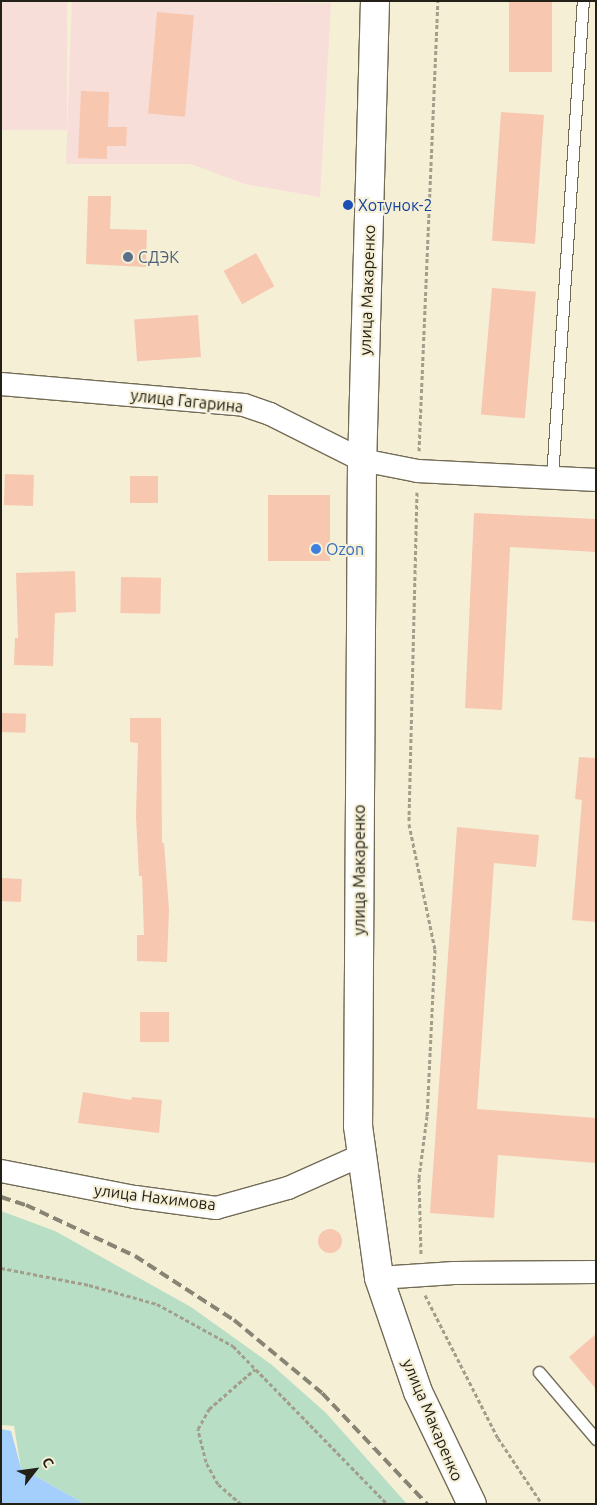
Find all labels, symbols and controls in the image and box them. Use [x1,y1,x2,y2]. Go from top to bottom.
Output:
place label: Хотунок-2 [358,195,433,215]
marker: Хотунок-2 [342,199,354,211]
street label: улица Макаренко [355,224,379,356]
place label: СДЭК [138,247,179,267]
marker: СДЭК [122,251,134,263]
street label: улица Гагарина [130,386,244,416]
place label: Ozon [326,539,364,559]
marker: Ozon [310,543,322,555]
street label: улица Макаренко [349,805,369,935]
street label: улица Нахимова [93,1180,217,1214]
street label: улица Макаренко [399,1356,467,1484]
north arrow [10,1445,60,1495]
text: С [39,1455,57,1470]

